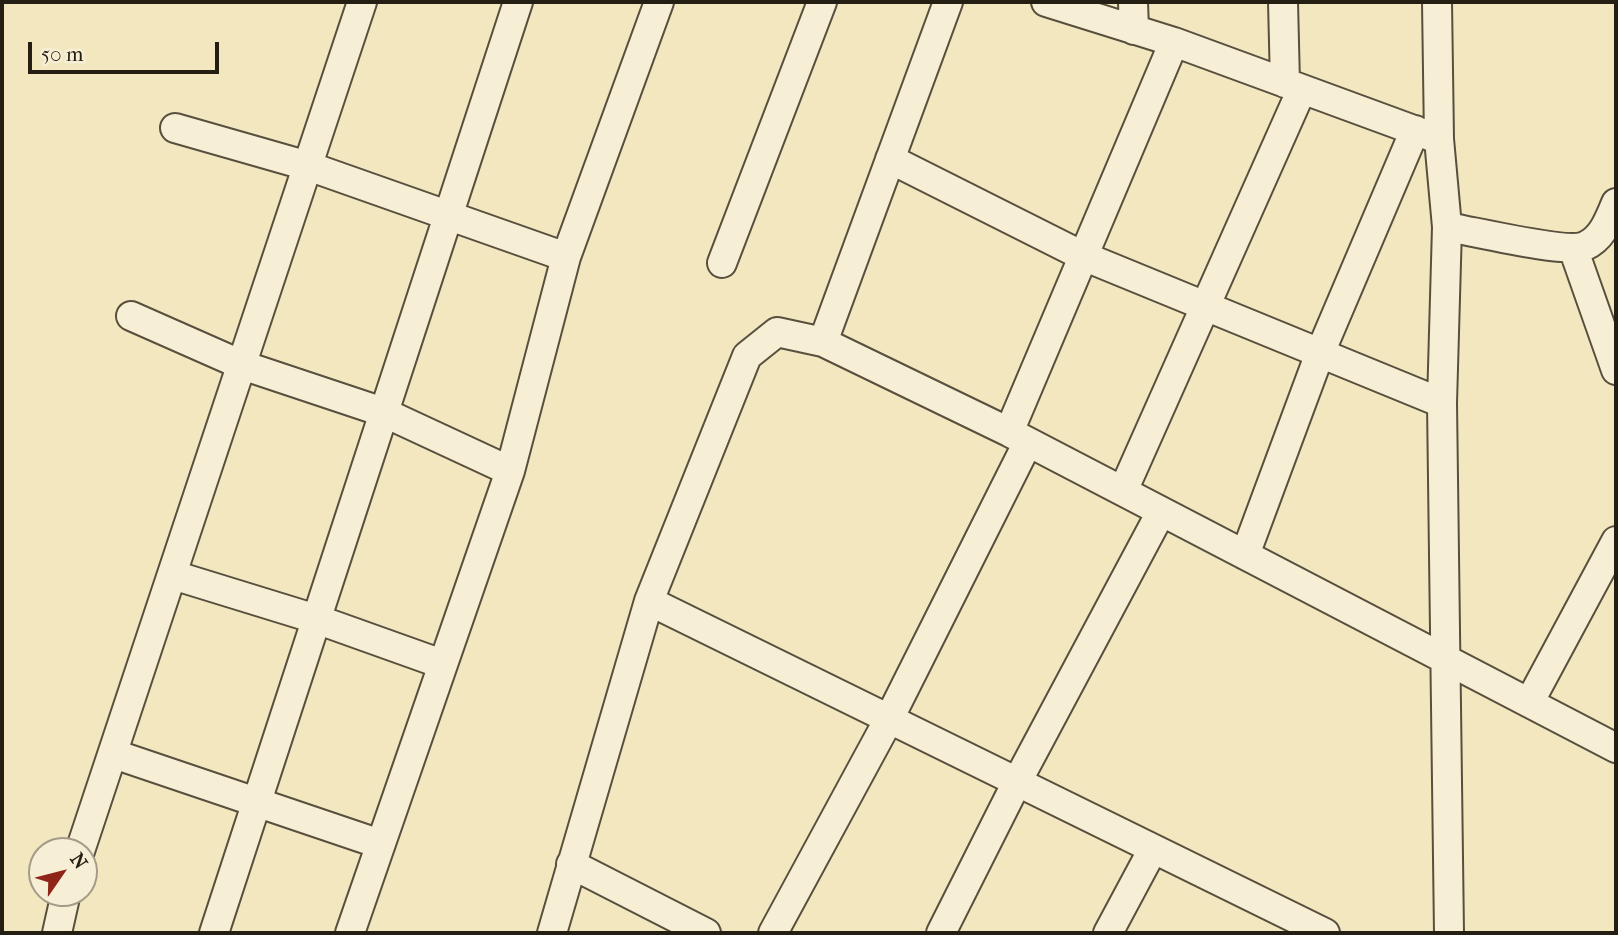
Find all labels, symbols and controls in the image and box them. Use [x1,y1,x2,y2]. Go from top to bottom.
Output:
scale bar [32,28,222,72]
text: 50 m [41,42,84,66]
north arrow [28,837,98,907]
text: N [65,849,92,873]

